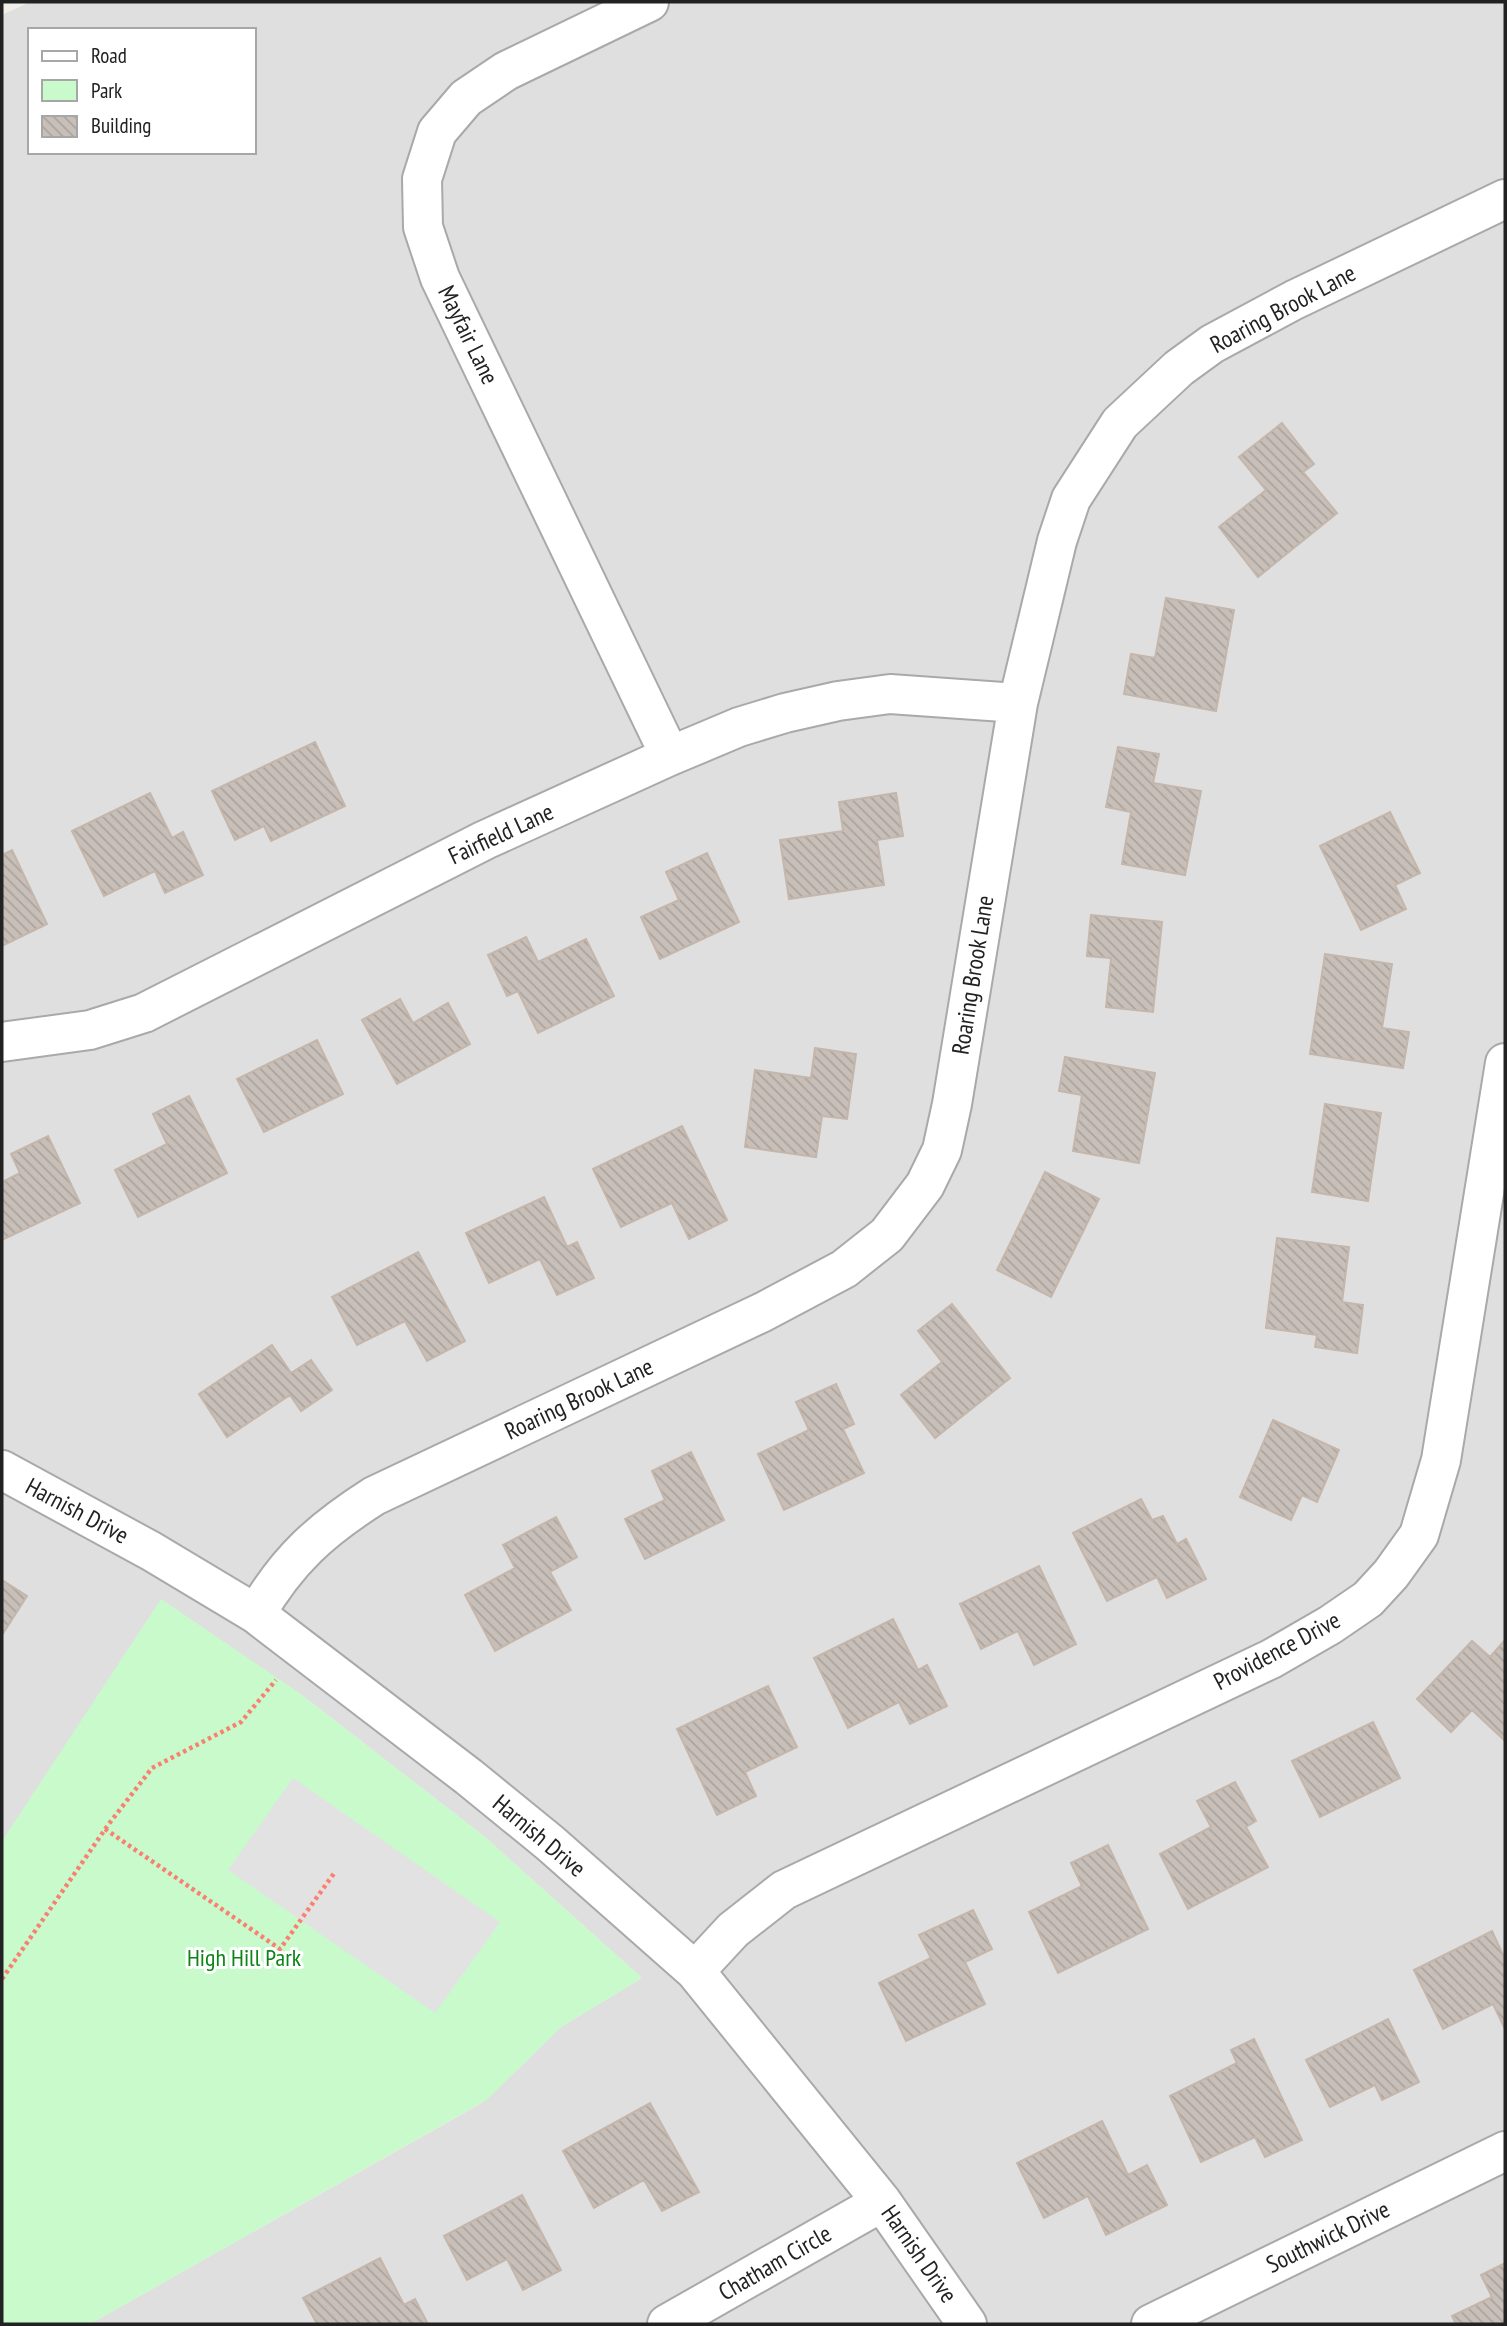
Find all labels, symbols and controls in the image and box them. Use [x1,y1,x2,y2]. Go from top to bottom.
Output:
legend [28,28,256,154]
text: Road [91,42,127,69]
text: Park [91,77,122,104]
text: Building [91,112,151,139]
street label: Roaring Brook Lane [1205,257,1361,360]
street label: Mayfair Lane [431,280,506,389]
street label: Fairfield Lane [443,796,558,871]
street label: Roaring Brook Lane [945,893,1000,1057]
street label: Roaring Brook Lane [500,1351,658,1446]
street label: Harnish Drive [20,1471,134,1551]
street label: Providence Drive [1208,1604,1345,1697]
street label: Harnish Drive [486,1788,592,1884]
park label: High Hill Park [187,1942,302,1973]
street label: Southwick Drive [1261,2193,1395,2280]
street label: Harnish Drive [875,2199,964,2309]
street label: Chatham Circle [713,2218,837,2307]

